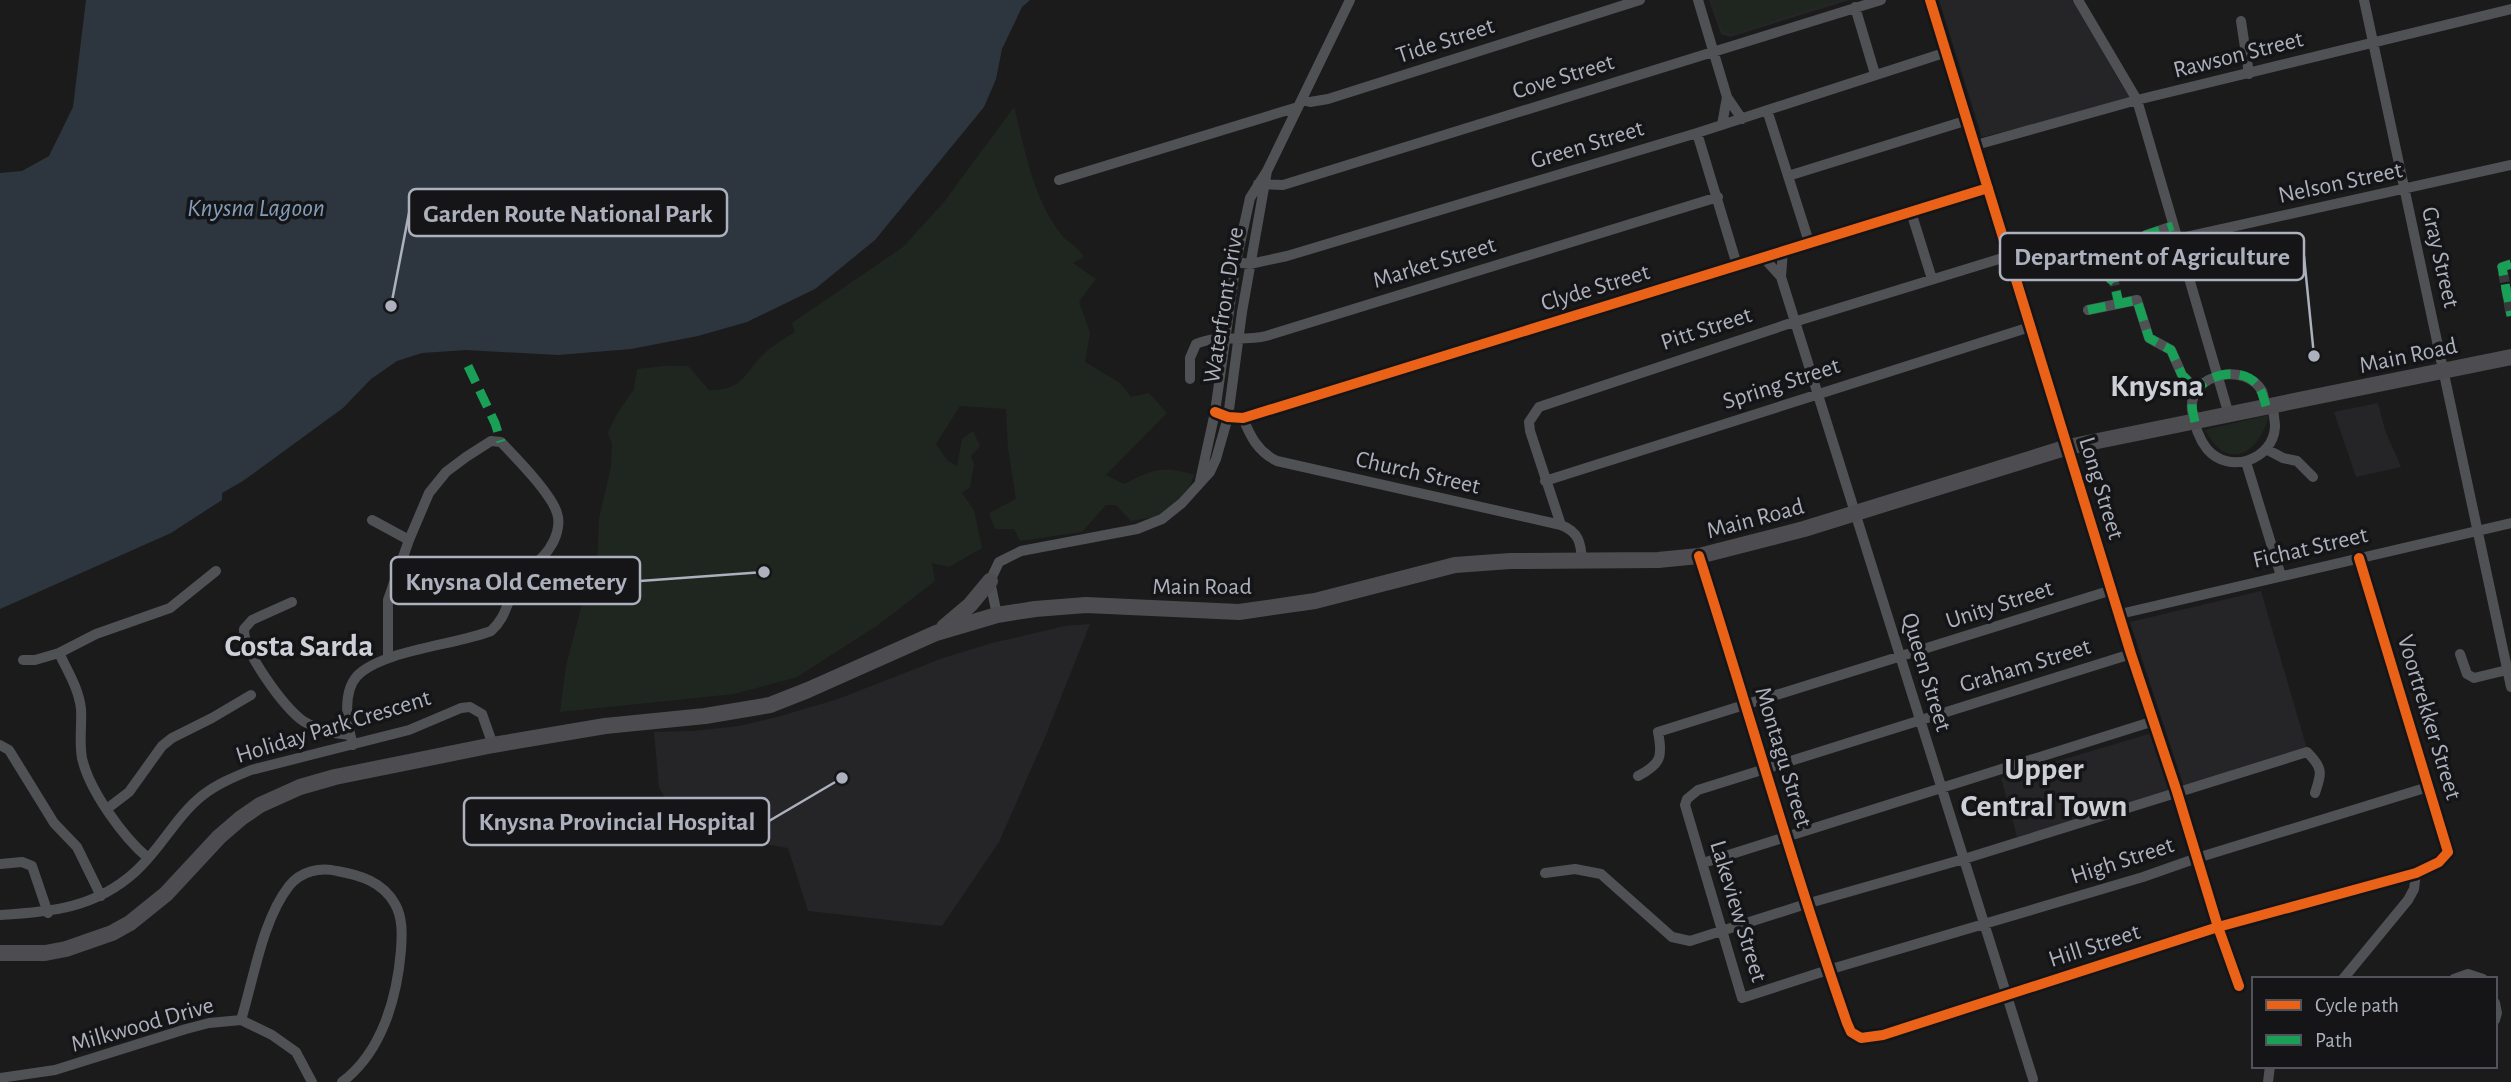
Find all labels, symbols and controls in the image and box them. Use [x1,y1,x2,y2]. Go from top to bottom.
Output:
street label: Tide Street [1393,14,1498,68]
street label: Rawson Street [2171,27,2306,83]
street label: Cove Street [1510,50,1617,104]
street label: Green Street [1528,116,1647,173]
street label: Nelson Street [2276,158,2405,208]
callout: Garden Route National Park [409,189,727,236]
water label: Knysna Lagoon [187,195,325,221]
text: Garden Route National Park [423,201,713,227]
street label: Gray Street [2417,204,2463,310]
street label: Waterfront Drive [1200,225,1248,385]
street label: Market Street [1370,233,1499,293]
callout: Department of Agriculture [2000,233,2304,280]
text: Department of Agriculture [2014,244,2290,270]
street label: Clyde Street [1538,260,1653,316]
street label: Pitt Street [1658,303,1755,355]
street label: Main Road [2357,334,2459,378]
street label: Spring Street [1720,354,1843,414]
district label: Knysna [2110,370,2204,402]
street label: Long Street [2074,434,2128,543]
street label: Church Street [1353,447,1483,499]
street label: Main Road [1704,494,1807,543]
street label: Fichat Street [2250,523,2370,573]
callout: Knysna Old Cemetery [391,557,640,604]
text: Knysna Old Cemetery [405,569,627,595]
street label: Main Road [1152,575,1252,599]
street label: Unity Street [1943,576,2056,634]
street label: Queen Street [1897,610,1956,735]
district label: Costa Sarda [224,630,374,662]
street label: Voortrekker Street [2393,632,2466,803]
street label: Graham Street [1957,635,2094,697]
street label: Montagu Street [1750,684,1816,831]
street label: Holiday Park Crescent [233,686,434,768]
district label: Upper Central Town [1960,753,2128,822]
callout: Knysna Provincial Hospital [464,798,769,845]
text: Knysna Provincial Hospital [479,809,755,835]
street label: High Street [2068,833,2177,889]
street label: Lakeview Street [1705,838,1771,985]
street label: Hill Street [2046,920,2143,972]
legend [2252,977,2497,1068]
street label: Milkwood Drive [68,993,216,1057]
text: Cycle path [2315,995,2399,1016]
text: Path [2315,1030,2353,1051]

